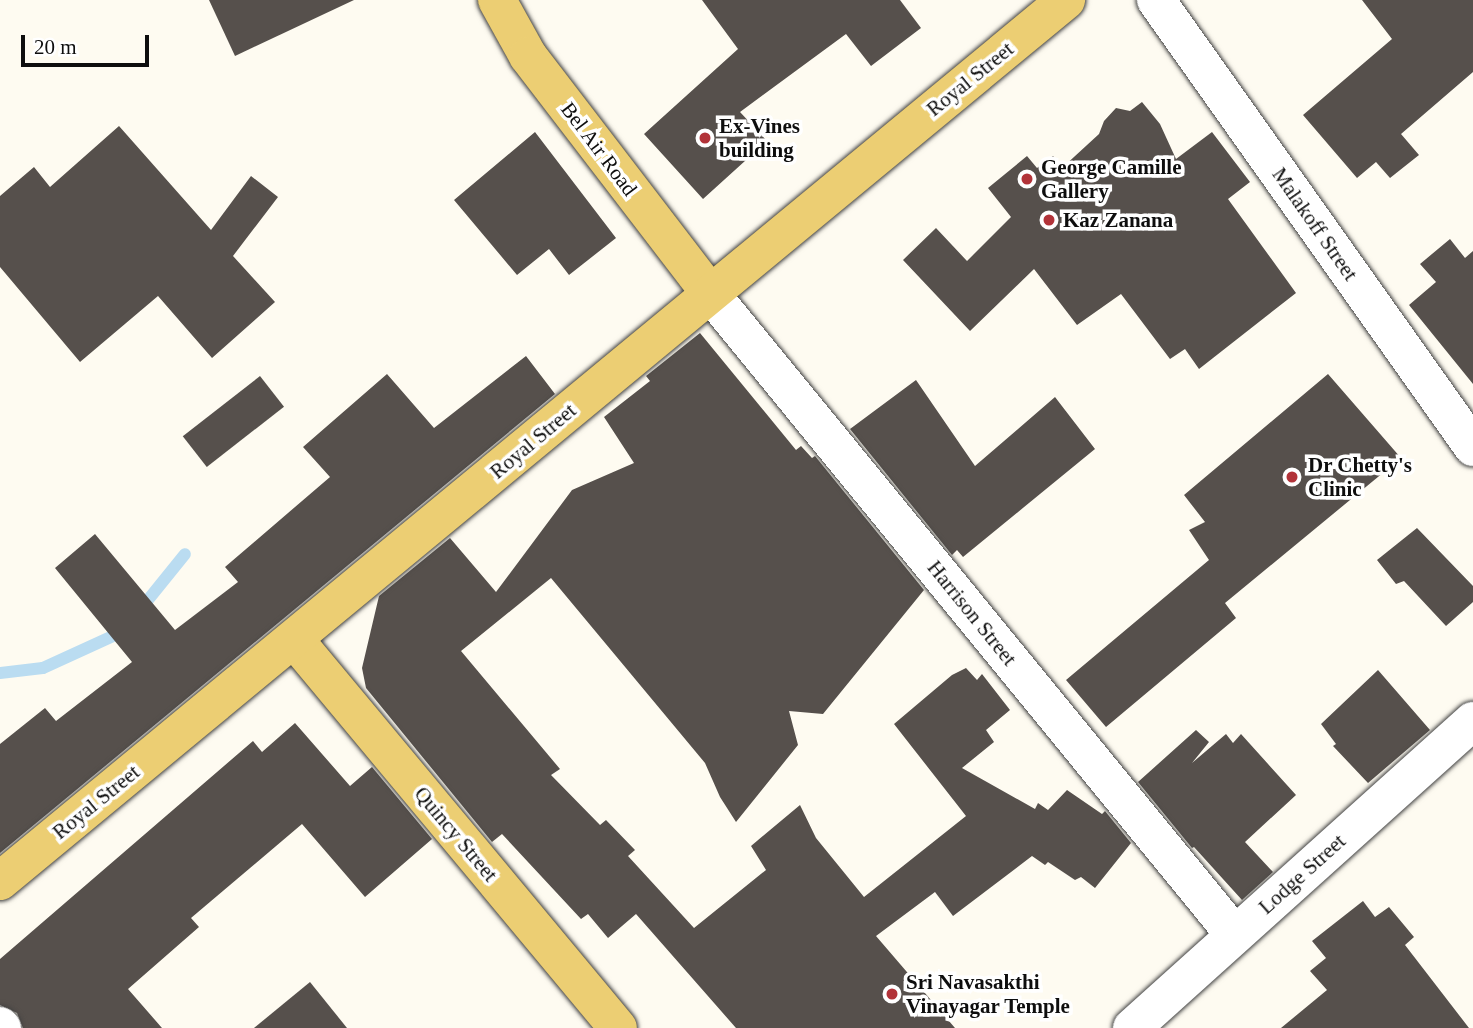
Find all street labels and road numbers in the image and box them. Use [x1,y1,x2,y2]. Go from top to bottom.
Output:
street label: Royal Street [922,36,1018,122]
street label: Bel Air Road [555,97,643,201]
street label: Malakoff Street [1267,163,1363,285]
street label: Royal Street [485,398,581,484]
street label: Harrison Street [922,555,1022,671]
street label: Royal Street [48,759,144,845]
street label: Quincy Street [409,781,503,887]
street label: Lodge Street [1253,829,1351,919]

